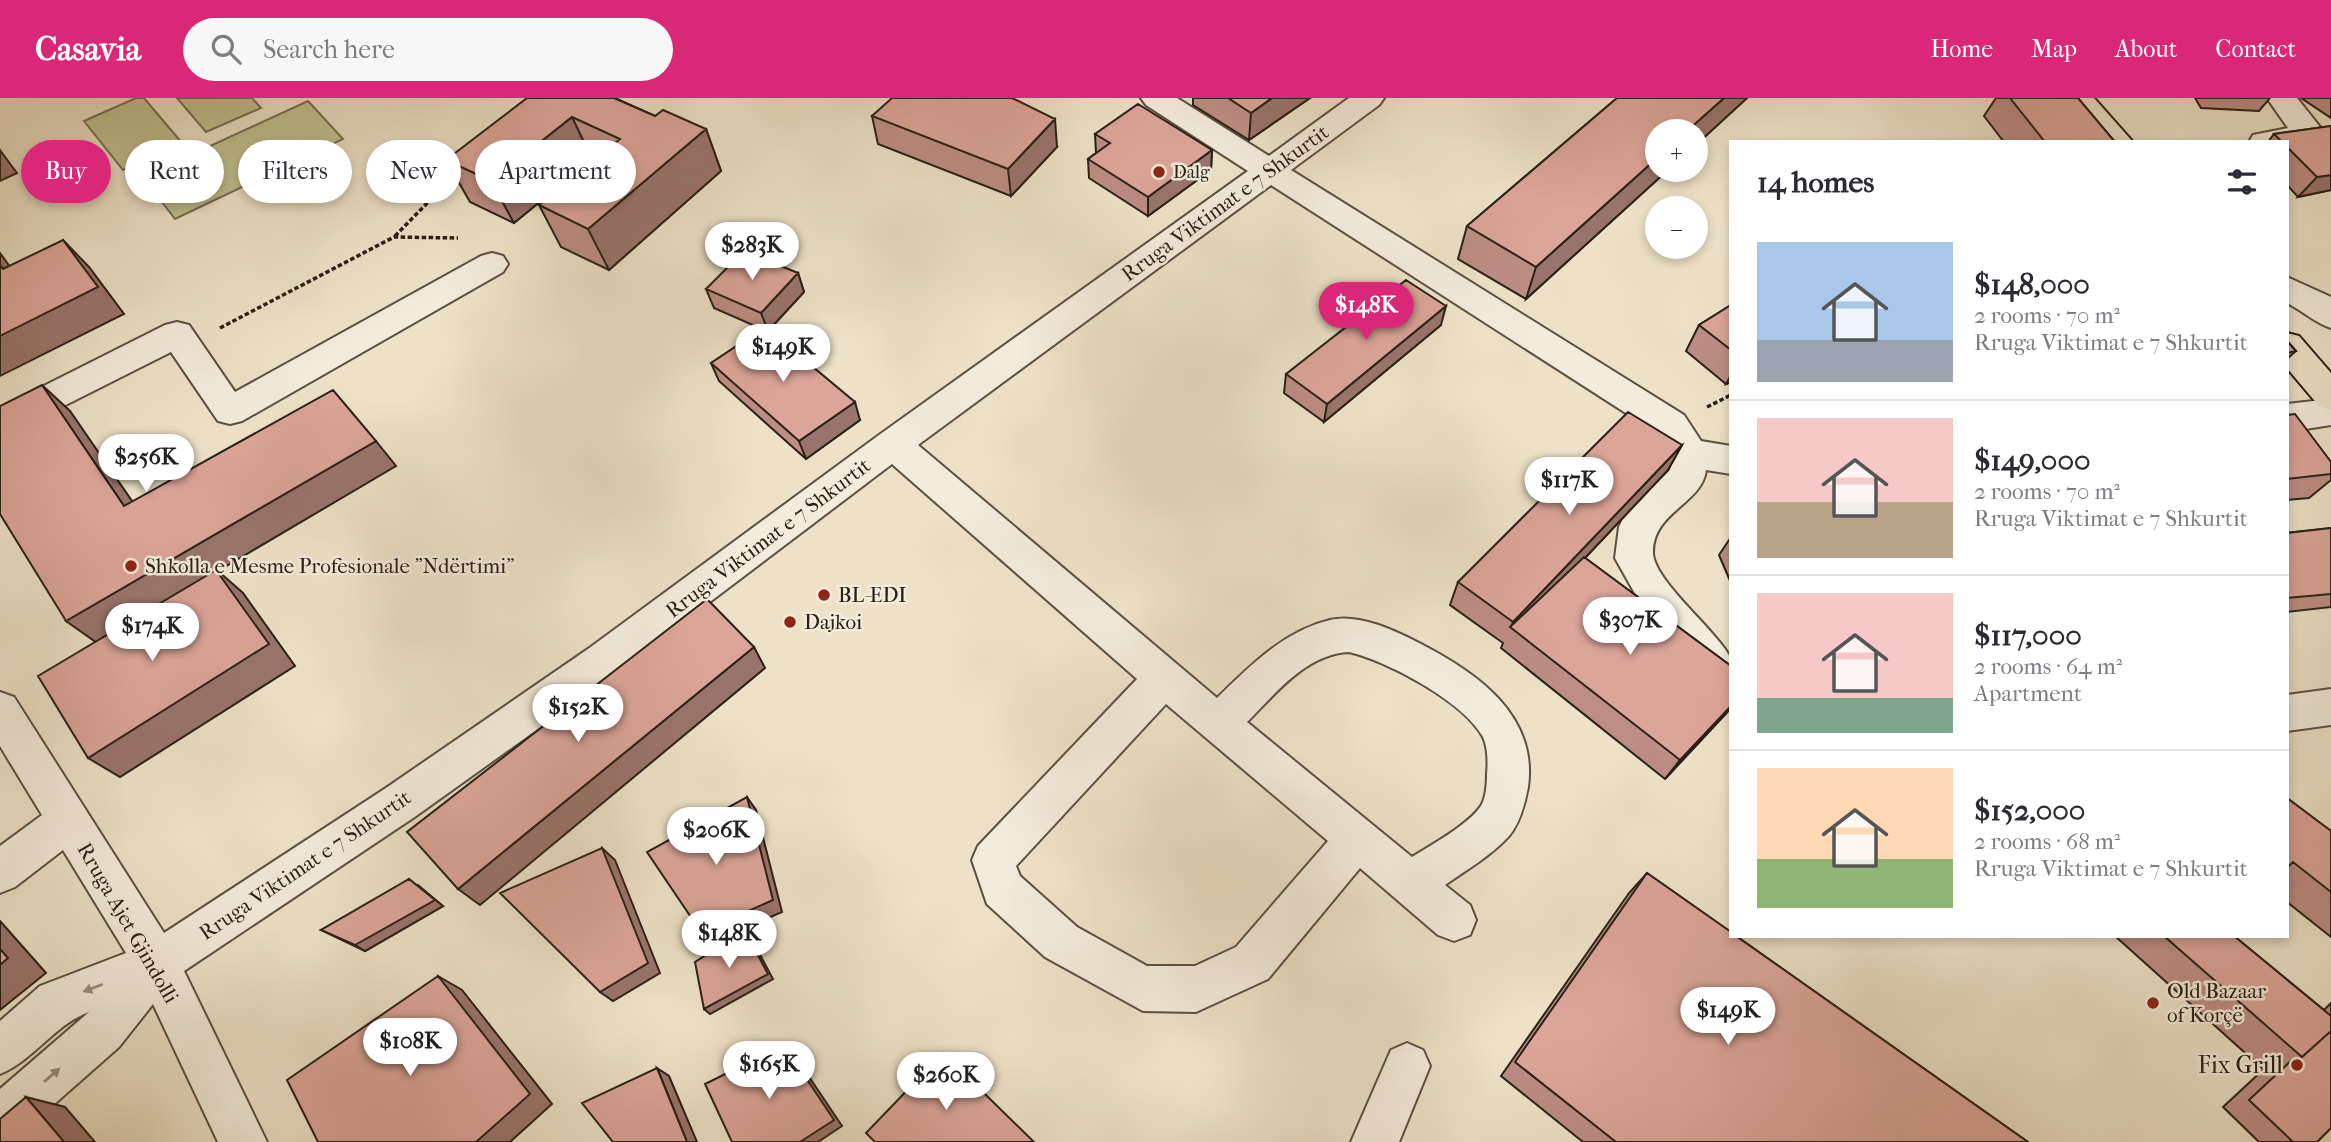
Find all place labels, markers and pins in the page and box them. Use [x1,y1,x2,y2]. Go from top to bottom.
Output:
place label: Dalg [1173,162,1210,183]
marker: Dalg [1151,164,1167,180]
pin: $283K [703,222,801,282]
pin: $148K [1317,282,1415,342]
pin: $149K [734,324,832,384]
pin: $256K [97,434,195,494]
pin: $117K [1520,458,1618,517]
place label: Shkolla e Mesme Profesionale "Ndërtimi" [145,554,515,578]
marker: Shkolla e Mesme Profesionale "Ndërtimi" [123,558,139,574]
place label: BL-EDI [838,583,906,607]
marker: BL-EDI [816,587,832,603]
pin: $307K [1581,598,1679,657]
pin: $174K [103,603,201,663]
place label: Dajkoi [804,610,862,634]
marker: Dajkoi [782,614,798,630]
pin: $152K [529,684,627,744]
pin: $206K [667,808,765,867]
pin: $148K [680,910,778,970]
place label: Old Bazaar of Korçë [2167,979,2266,1027]
pin: $149K [1679,988,1777,1047]
marker: Old Bazaar of Korçë [2145,995,2161,1011]
pin: $108K [361,1018,459,1078]
pin: $165K [720,1042,818,1101]
place label: Fix Grill [2198,1051,2283,1079]
pin: $260K [897,1052,995,1112]
marker: Fix Grill [2289,1057,2305,1073]

